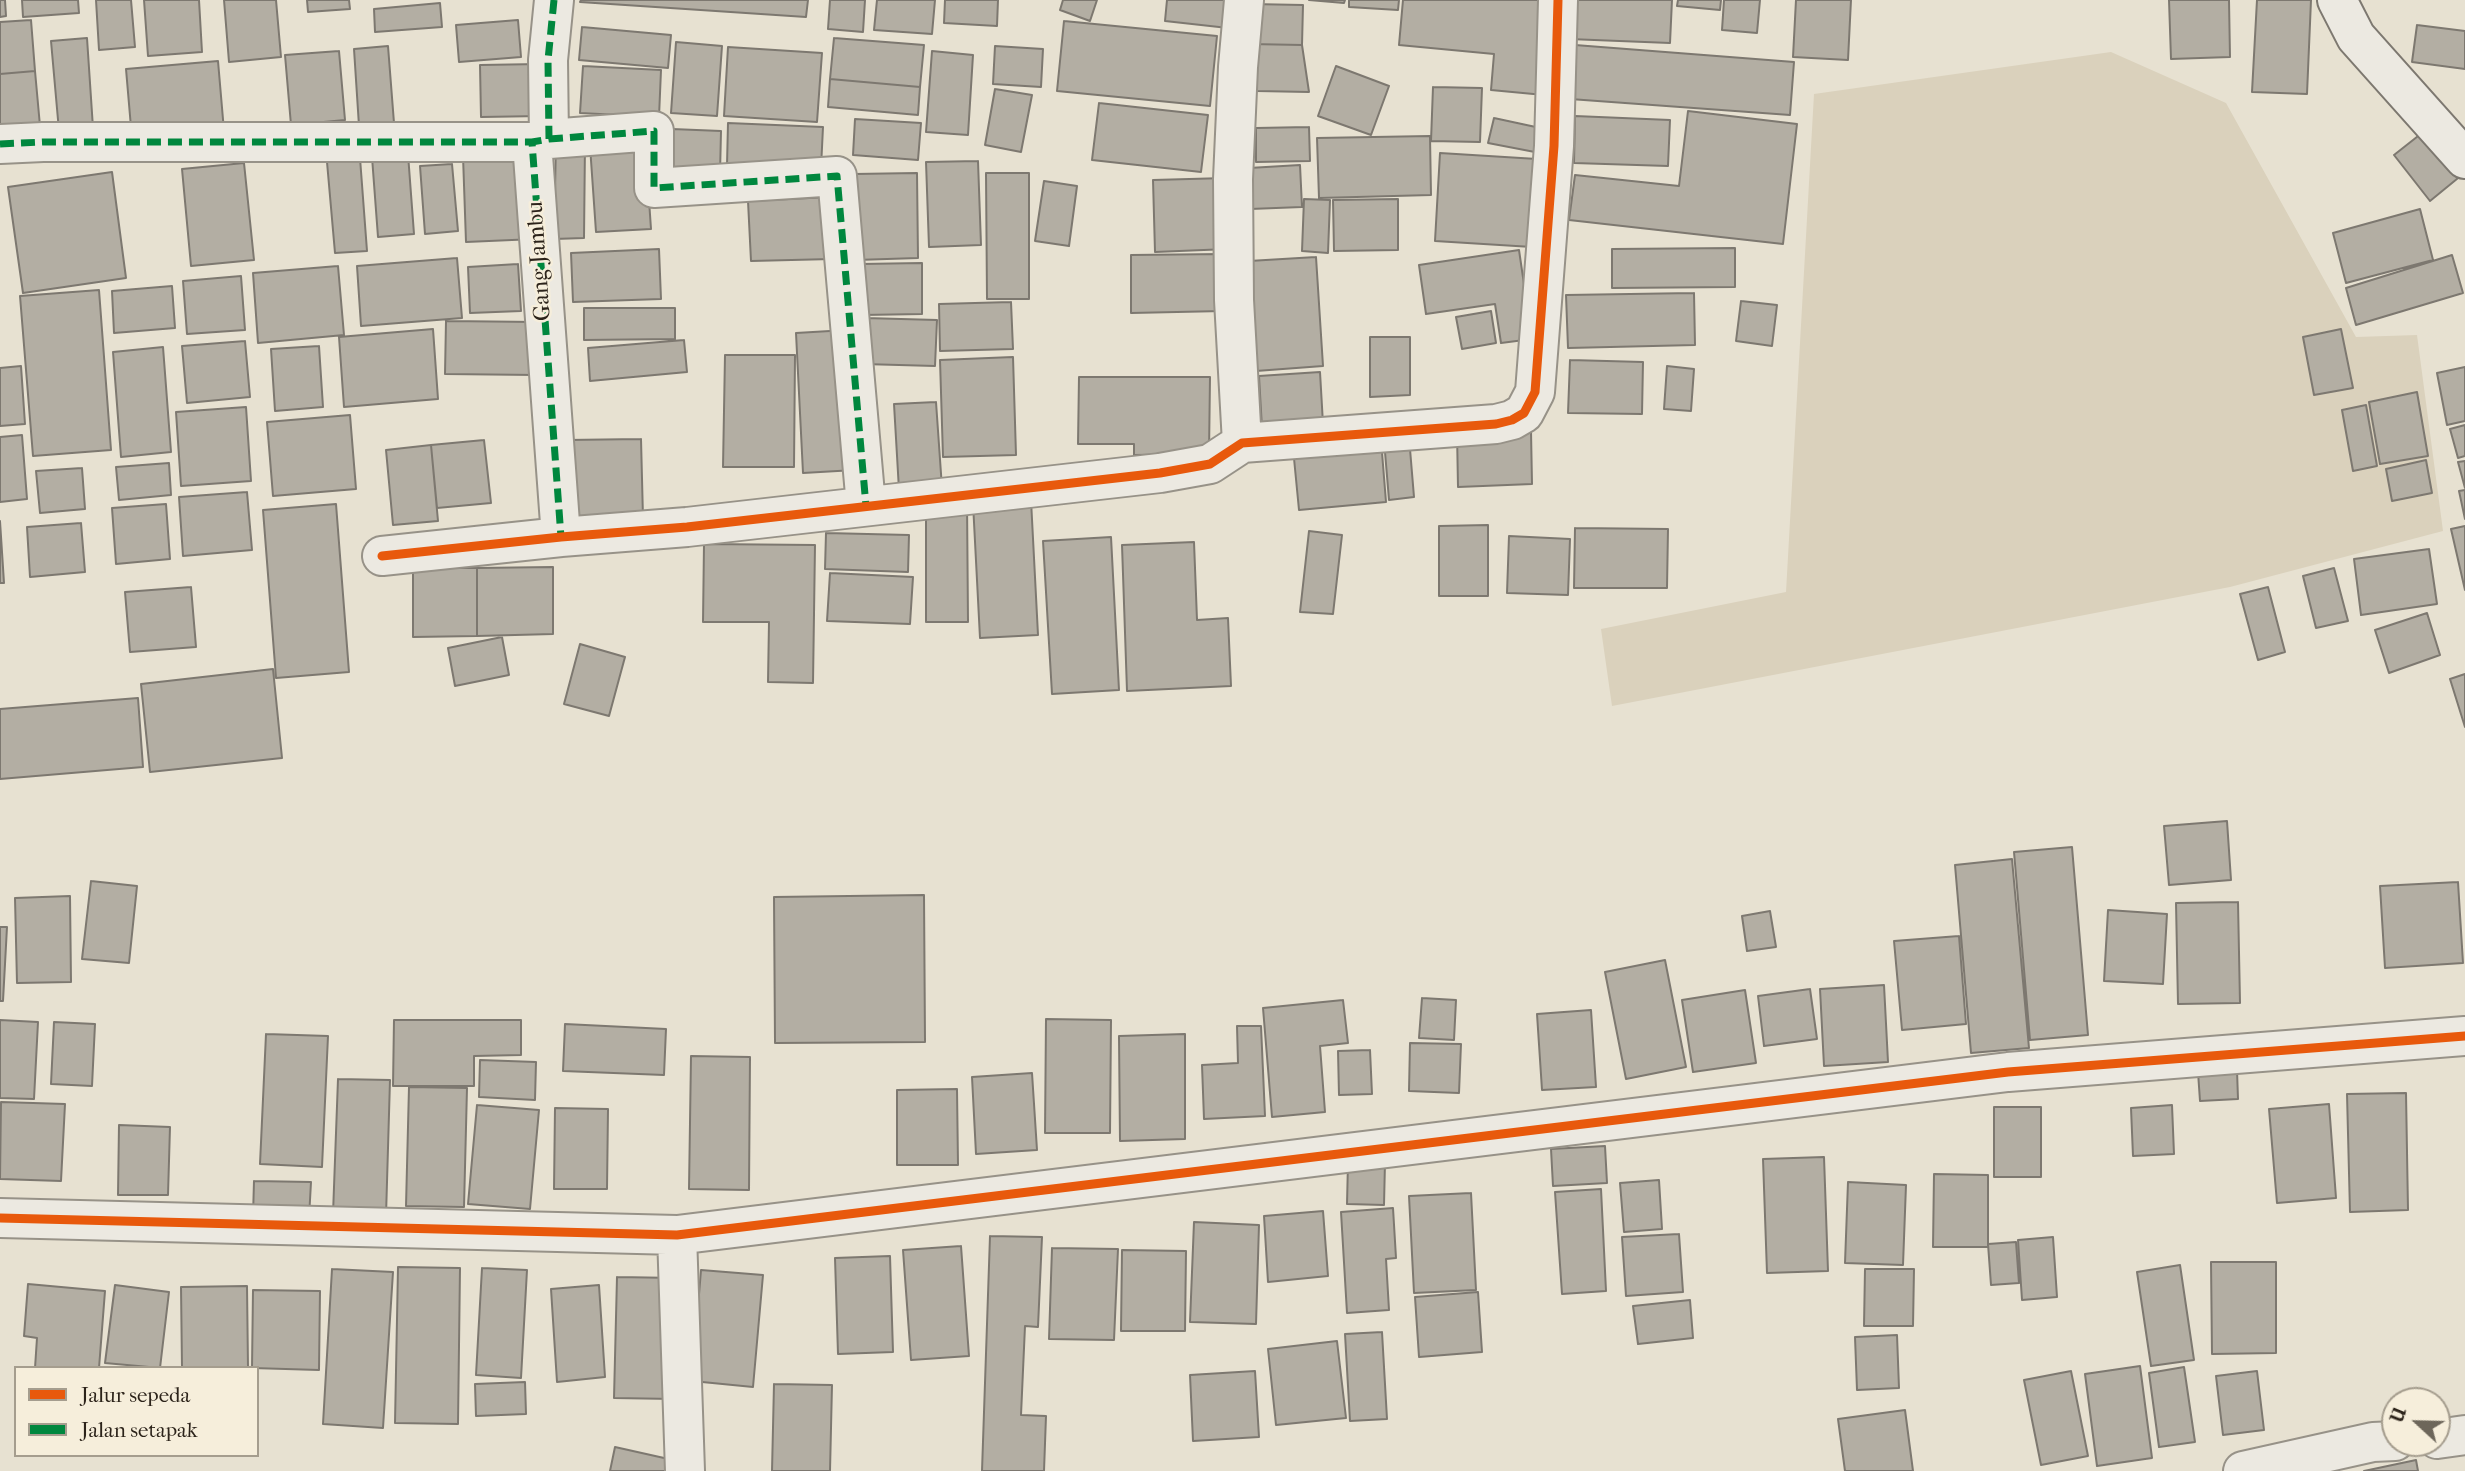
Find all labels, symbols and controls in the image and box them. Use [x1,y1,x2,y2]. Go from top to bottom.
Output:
street label: Gang Jambu [522,200,558,322]
legend [14,1366,259,1457]
text: Jalur sepeda [81,1383,190,1407]
north arrow [2381,1387,2451,1457]
text: U [2385,1404,2411,1426]
text: Jalan setapak [81,1418,198,1442]

